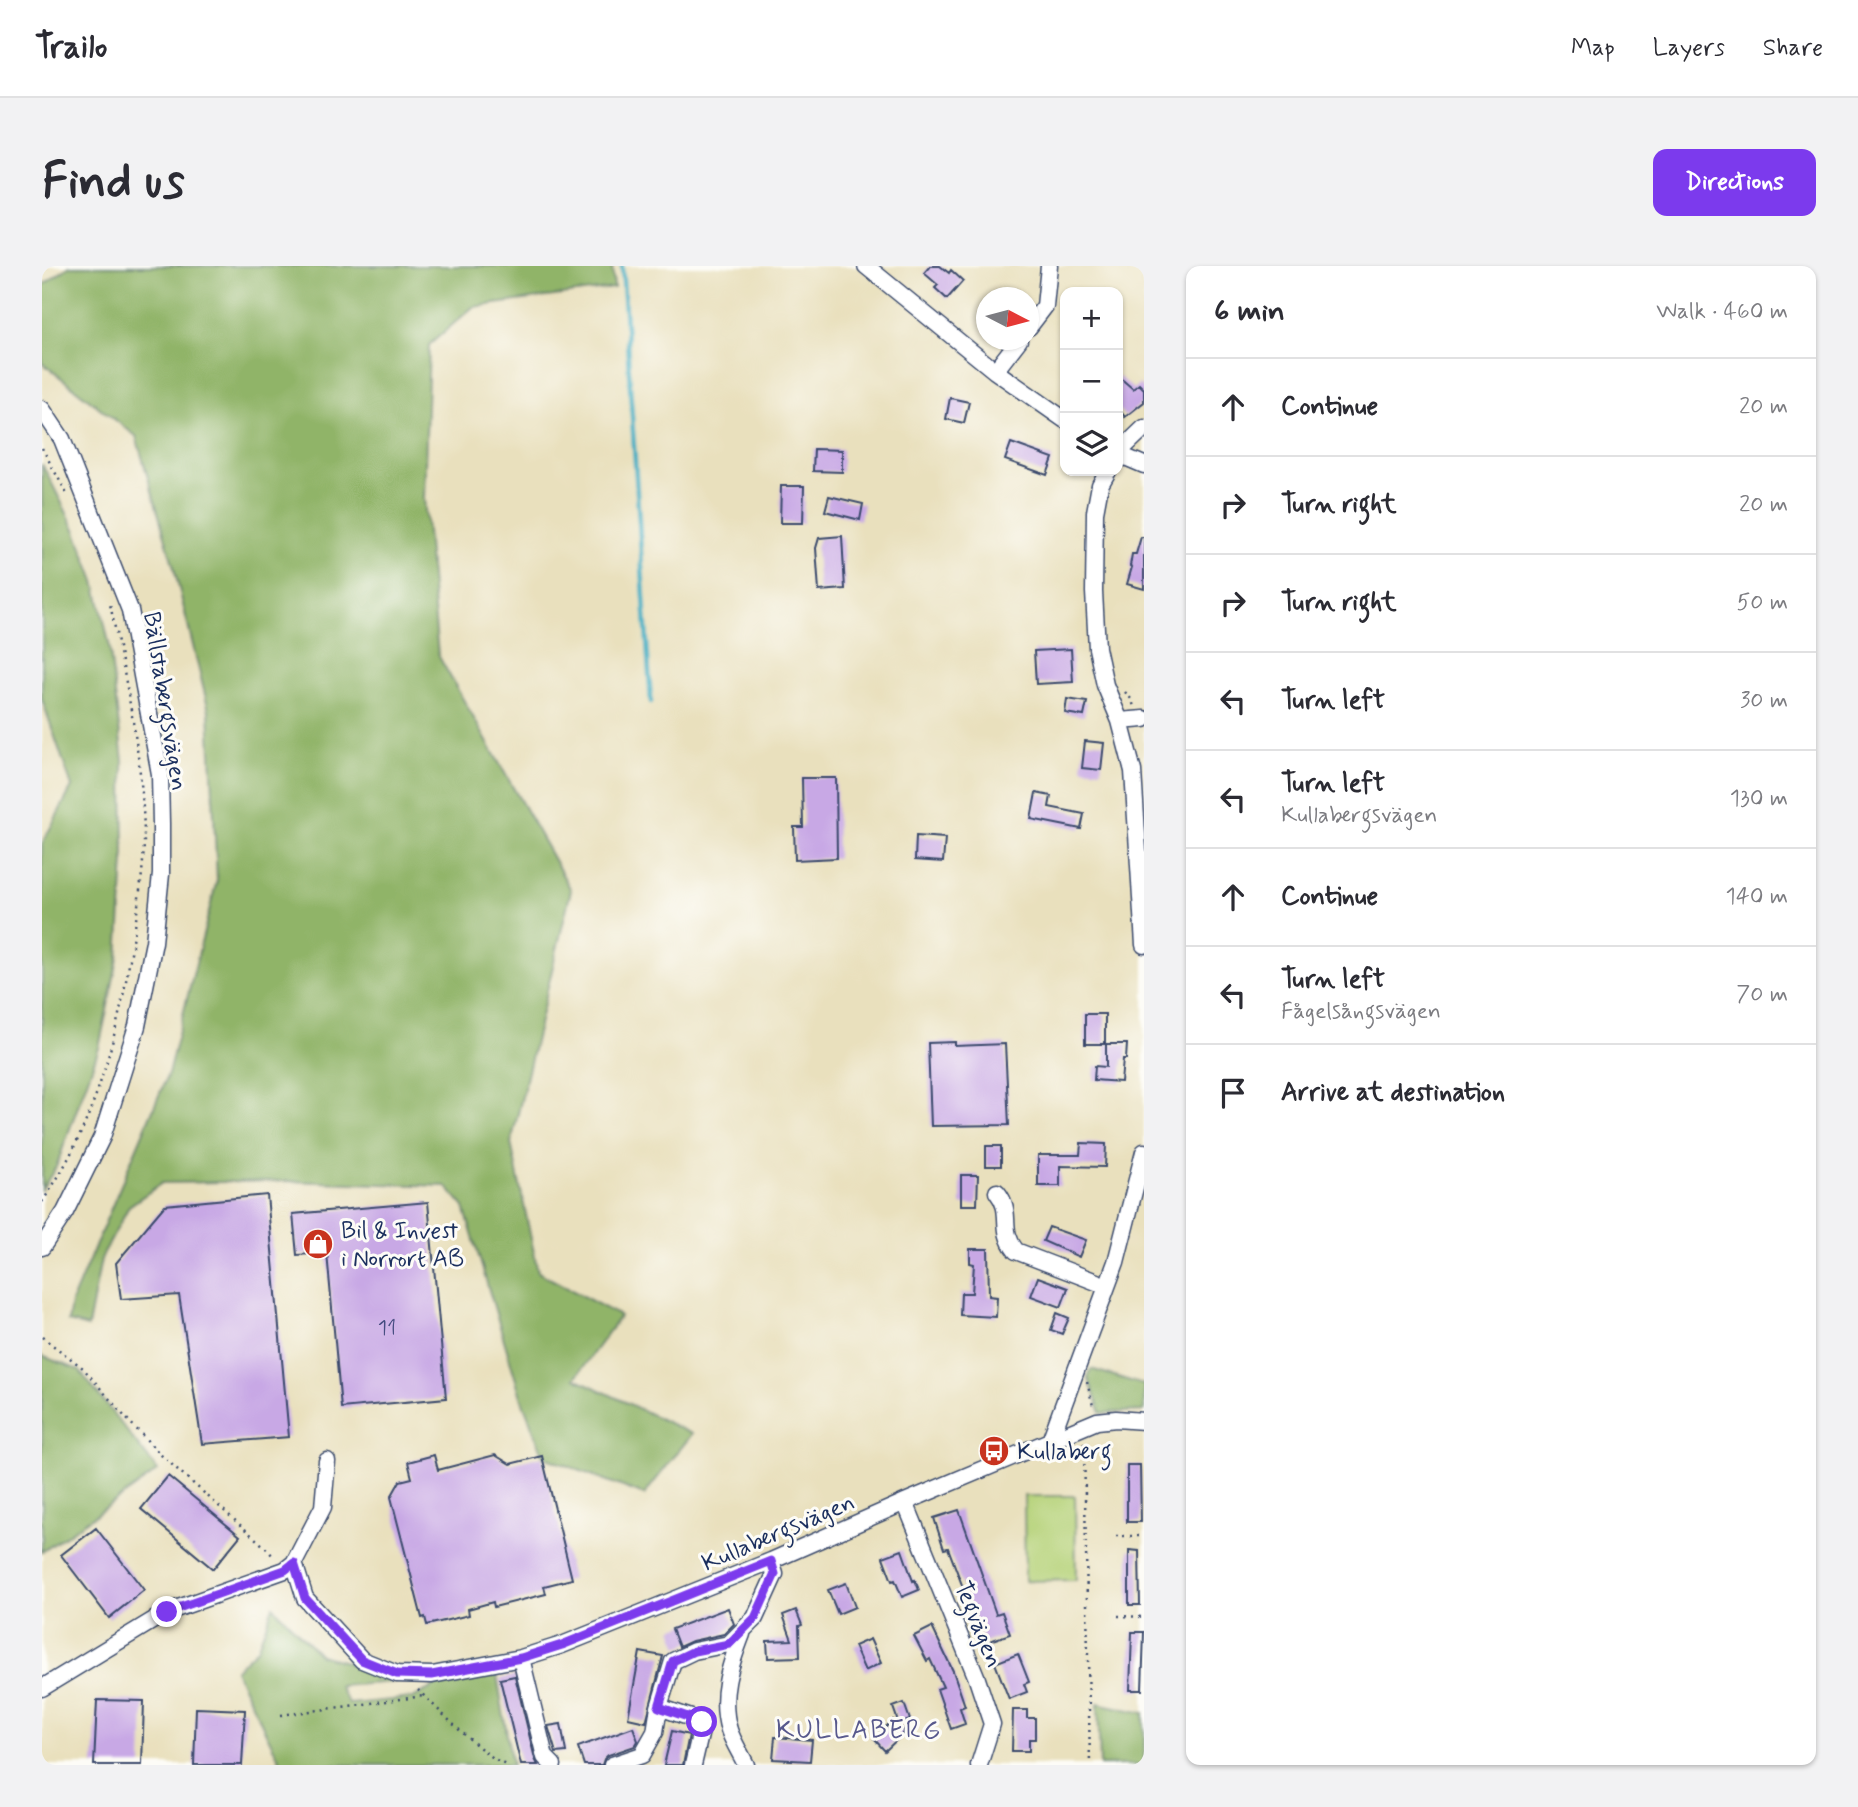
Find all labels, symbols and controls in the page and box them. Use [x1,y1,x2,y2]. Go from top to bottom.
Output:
text: Trailo [35,26,107,70]
text: Map [1571,33,1615,64]
text: Layers [1653,33,1725,64]
text: Share [1763,33,1823,64]
button: Directions [1653,149,1816,216]
text: Find us [42,150,185,215]
north arrow [976,287,1039,350]
map controls [1060,287,1123,476]
button: + [1060,287,1123,350]
text: 6 min [1214,292,1285,331]
text: Walk · 460 m [1656,297,1788,327]
button: − [1060,350,1123,413]
icon: ahead [1214,388,1252,426]
text: Continue [1281,390,1378,424]
text: 20 m [1739,392,1788,422]
button: layers [1060,413,1123,476]
icon: right [1214,486,1252,524]
text: Turn right [1281,488,1397,522]
text: 20 m [1739,490,1788,520]
icon: right [1214,584,1252,622]
text: Turn right [1281,586,1397,620]
text: 50 m [1737,588,1788,618]
street label: Bällstabergsvägen [132,609,194,793]
icon: left [1214,682,1252,720]
text: Turn left [1281,684,1385,718]
text: 30 m [1740,686,1788,716]
text: Turn left [1281,767,1385,801]
icon: left [1214,780,1252,818]
text: 130 m [1730,784,1788,814]
text: Kullabergsvägen [1281,801,1438,831]
icon: ahead [1214,878,1252,916]
text: Continue [1281,880,1378,914]
text: 140 m [1725,882,1788,912]
text: Turn left [1281,963,1385,997]
icon: left [1214,976,1252,1014]
text: 70 m [1736,980,1788,1010]
text: Fågelsångsvägen [1281,997,1441,1027]
icon: arrive [1214,1074,1252,1112]
text: Arrive at destination [1281,1076,1505,1110]
place label: Bil & Invest i Norrort AB [341,1216,464,1275]
shop icon: Bil & Invest i Norrort AB [301,1227,335,1261]
house number: 11 [378,1314,396,1342]
bus stop icon: Kullaberg [977,1434,1011,1468]
place label: Kullaberg [1017,1437,1112,1471]
street label: Kullabergsvägen [697,1487,861,1582]
street label: Tegvägen [943,1577,1009,1674]
route end [151,1596,182,1627]
route start [686,1706,717,1737]
district label: KULLABERG [776,1714,942,1748]

